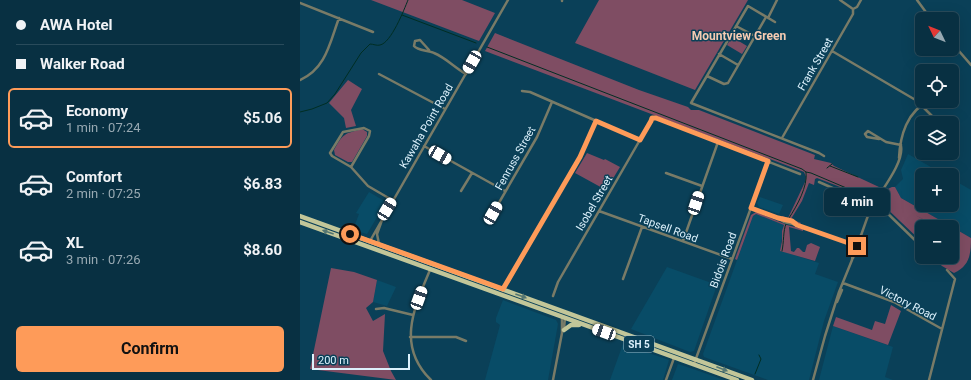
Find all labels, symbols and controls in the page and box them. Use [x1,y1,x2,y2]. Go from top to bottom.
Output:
north arrow [915,12,959,56]
map controls [915,12,959,264]
text: AWA Hotel [40,16,113,34]
district label: Mountview Green [692,29,787,43]
street label: Frank Street [795,35,836,93]
car [461,49,483,75]
text: Walker Road [40,55,125,73]
button: locate [915,64,959,108]
street label: Kawaha Point Road [397,82,456,171]
icon: car [18,100,54,136]
text: Economy [66,102,128,120]
text: $5.06 [243,109,282,127]
button: layers [915,116,959,160]
text: 1 min · 07:24 [66,120,141,135]
street label: Fenruss Street [493,124,538,192]
car [427,144,453,166]
icon: car [18,166,54,202]
text: Comfort [66,168,122,186]
button: + [915,168,959,212]
street label: Isobel Street [573,173,616,233]
text: $6.83 [243,175,282,193]
text: 2 min · 07:25 [66,186,141,201]
callout: 4 min [824,188,890,216]
car [687,190,705,216]
text: 4 min [841,194,873,209]
car [376,196,398,222]
car [482,200,504,226]
street label: Tapsell Road [636,212,700,245]
button: − [915,220,959,264]
route start [341,225,359,243]
one-way arrow [321,229,333,235]
street label: Bidois Road [707,231,740,290]
icon: car [18,232,54,268]
text: XL [66,234,84,252]
route end [848,237,866,255]
text: $8.60 [243,241,282,259]
text: 3 min · 07:26 [66,252,141,267]
street label: Victory Road [877,284,938,323]
car [409,285,429,311]
one-way arrow [516,293,528,299]
car [591,322,617,342]
button: Confirm [16,326,284,372]
road number: SH 5 [624,336,654,352]
scale bar [312,352,410,371]
text: 200 m [318,354,349,367]
one-way arrow [717,366,729,372]

